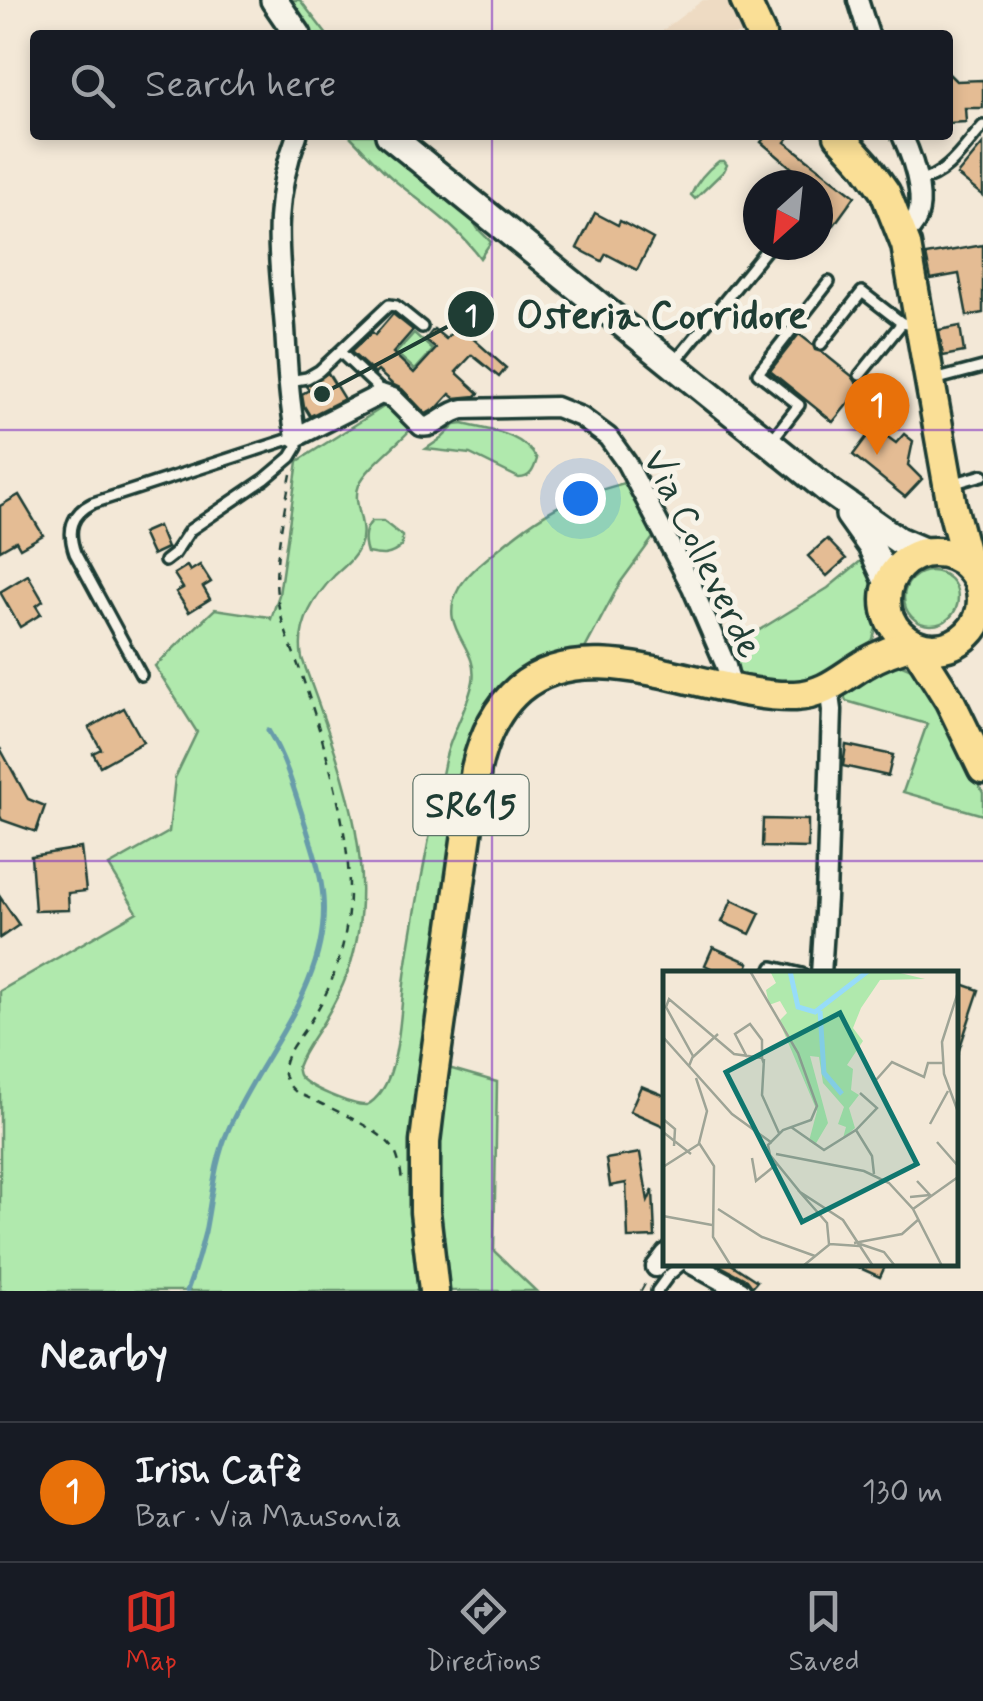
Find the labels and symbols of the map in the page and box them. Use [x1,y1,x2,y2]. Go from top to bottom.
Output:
north arrow [743,170,833,260]
callout: Osteria Corridore [446,279,827,349]
text: Osteria Corridore [516,291,808,343]
text: 1 [464,297,478,336]
pin: 1 [844,372,910,455]
street label: Via Colleverde [630,441,773,667]
your location [555,473,606,524]
road number: SR615 [414,775,528,835]
inset map [663,971,958,1266]

